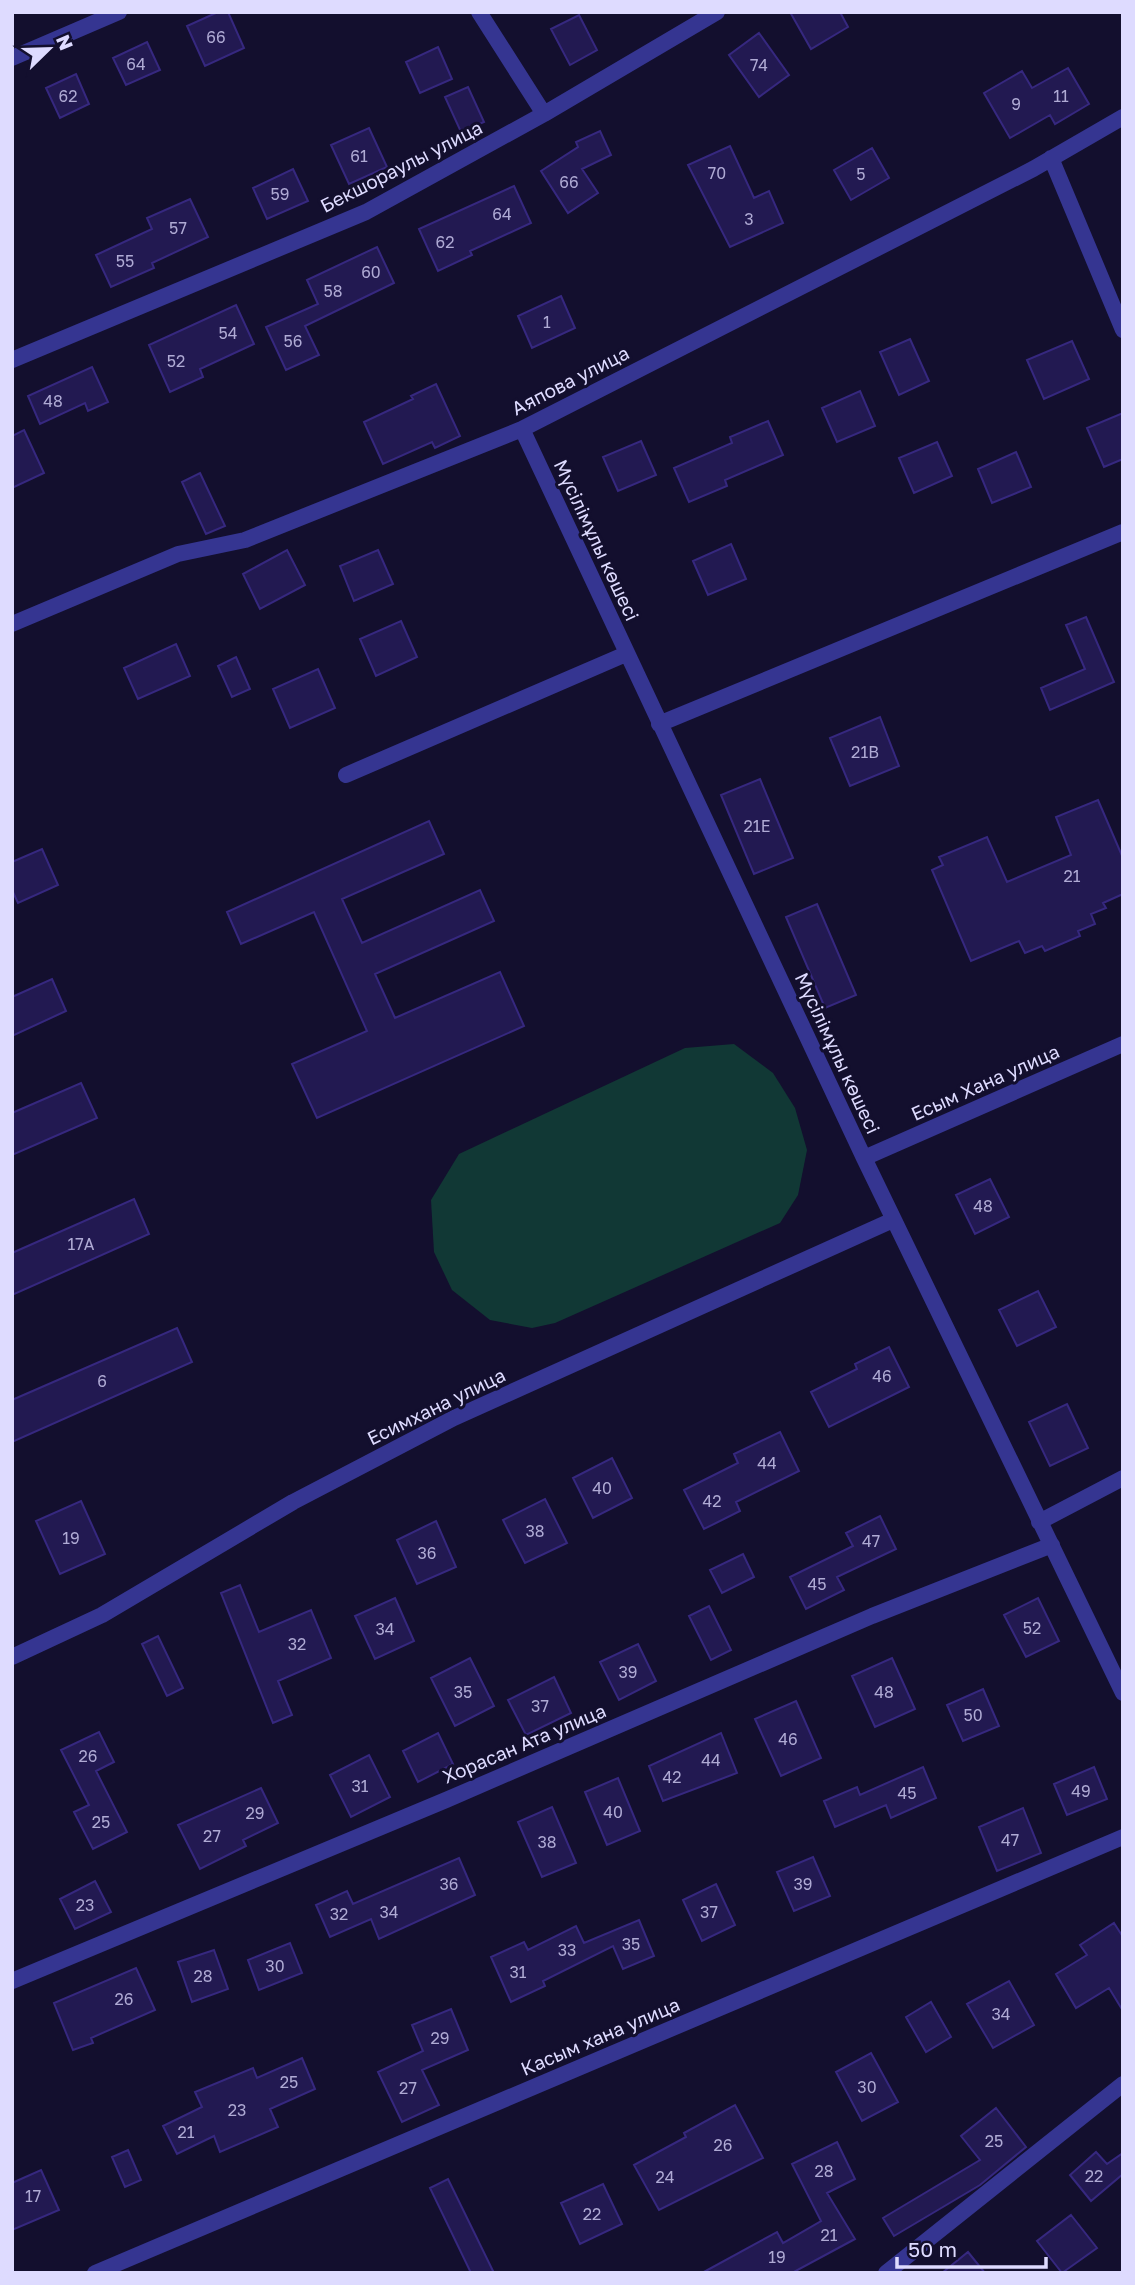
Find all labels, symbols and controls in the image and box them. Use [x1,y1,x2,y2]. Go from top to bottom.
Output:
north arrow [14,14,84,84]
house number: 66 [206,27,226,47]
text: N [52,31,79,53]
house number: 64 [126,54,146,74]
house number: 74 [750,55,768,75]
house number: 62 [59,86,77,106]
house number: 11 [1053,86,1069,106]
house number: 9 [1011,94,1021,114]
street label: Бекшораулы улица [316,115,486,217]
house number: 61 [350,146,368,166]
house number: 70 [708,163,726,183]
house number: 5 [856,164,866,184]
house number: 66 [559,172,579,192]
house number: 59 [271,184,289,204]
house number: 64 [492,204,512,224]
house number: 3 [744,209,754,229]
house number: 57 [169,218,187,238]
house number: 62 [436,232,454,252]
house number: 55 [116,251,134,271]
house number: 60 [361,262,381,282]
house number: 58 [323,281,343,301]
house number: 1 [543,312,551,332]
house number: 54 [218,323,238,343]
house number: 56 [284,331,302,351]
street label: Аяпова улица [507,341,633,419]
house number: 52 [167,351,185,371]
house number: 48 [43,391,63,411]
street label: Мүсілімұлы көшесі [550,456,644,624]
house number: 21В [851,742,879,762]
house number: 21Е [744,816,770,836]
house number: 21 [1063,866,1081,886]
street label: Мүсілімұлы көшесі [791,969,885,1137]
street label: Есым Хана улица [907,1039,1063,1125]
house number: 48 [973,1196,993,1216]
house number: 17А [68,1234,95,1254]
street label: Есимхана улица [363,1363,509,1449]
house number: 46 [872,1366,892,1386]
house number: 6 [97,1371,107,1391]
house number: 44 [757,1453,777,1473]
house number: 40 [592,1478,612,1498]
house number: 42 [702,1491,722,1511]
house number: 38 [525,1521,545,1541]
house number: 19 [62,1528,80,1548]
house number: 47 [862,1531,880,1551]
house number: 36 [417,1543,437,1563]
house number: 45 [807,1574,827,1594]
house number: 52 [1023,1618,1041,1638]
house number: 34 [375,1619,395,1639]
house number: 32 [288,1634,306,1654]
house number: 39 [618,1662,638,1682]
house number: 35 [454,1682,472,1702]
house number: 48 [874,1682,894,1702]
house number: 37 [531,1696,549,1716]
street label: Хорасан Ата улица [439,1698,609,1788]
house number: 50 [963,1705,983,1725]
house number: 46 [778,1729,798,1749]
house number: 26 [79,1746,97,1766]
house number: 44 [701,1750,721,1770]
house number: 42 [662,1767,682,1787]
house number: 31 [351,1776,369,1796]
house number: 49 [1071,1781,1091,1801]
house number: 45 [897,1783,917,1803]
house number: 40 [603,1802,623,1822]
house number: 29 [246,1803,264,1823]
house number: 25 [92,1812,110,1832]
house number: 27 [203,1826,221,1846]
house number: 47 [1001,1830,1019,1850]
house number: 38 [537,1832,557,1852]
house number: 36 [439,1874,459,1894]
house number: 39 [793,1874,813,1894]
house number: 23 [76,1895,94,1915]
house number: 34 [379,1902,399,1922]
house number: 37 [700,1902,718,1922]
house number: 32 [330,1904,348,1924]
house number: 35 [622,1934,640,1954]
house number: 33 [558,1940,576,1960]
house number: 30 [265,1956,285,1976]
house number: 31 [509,1962,527,1982]
house number: 28 [193,1966,213,1986]
house number: 26 [115,1989,133,2009]
street label: Касым хана улица [517,1992,683,2080]
house number: 34 [991,2004,1011,2024]
house number: 29 [431,2028,449,2048]
house number: 25 [280,2072,298,2092]
house number: 30 [857,2077,877,2097]
house number: 27 [399,2078,417,2098]
house number: 23 [228,2100,246,2120]
house number: 21 [177,2122,195,2142]
house number: 25 [985,2131,1003,2151]
house number: 26 [714,2135,732,2155]
house number: 28 [814,2161,834,2181]
house number: 22 [1085,2166,1103,2186]
house number: 24 [655,2167,675,2187]
house number: 17 [25,2186,41,2206]
house number: 22 [583,2204,601,2224]
house number: 21 [820,2225,838,2245]
scale bar [897,2226,1046,2270]
text: 50 m [908,2236,957,2262]
house number: 19 [768,2247,786,2267]

